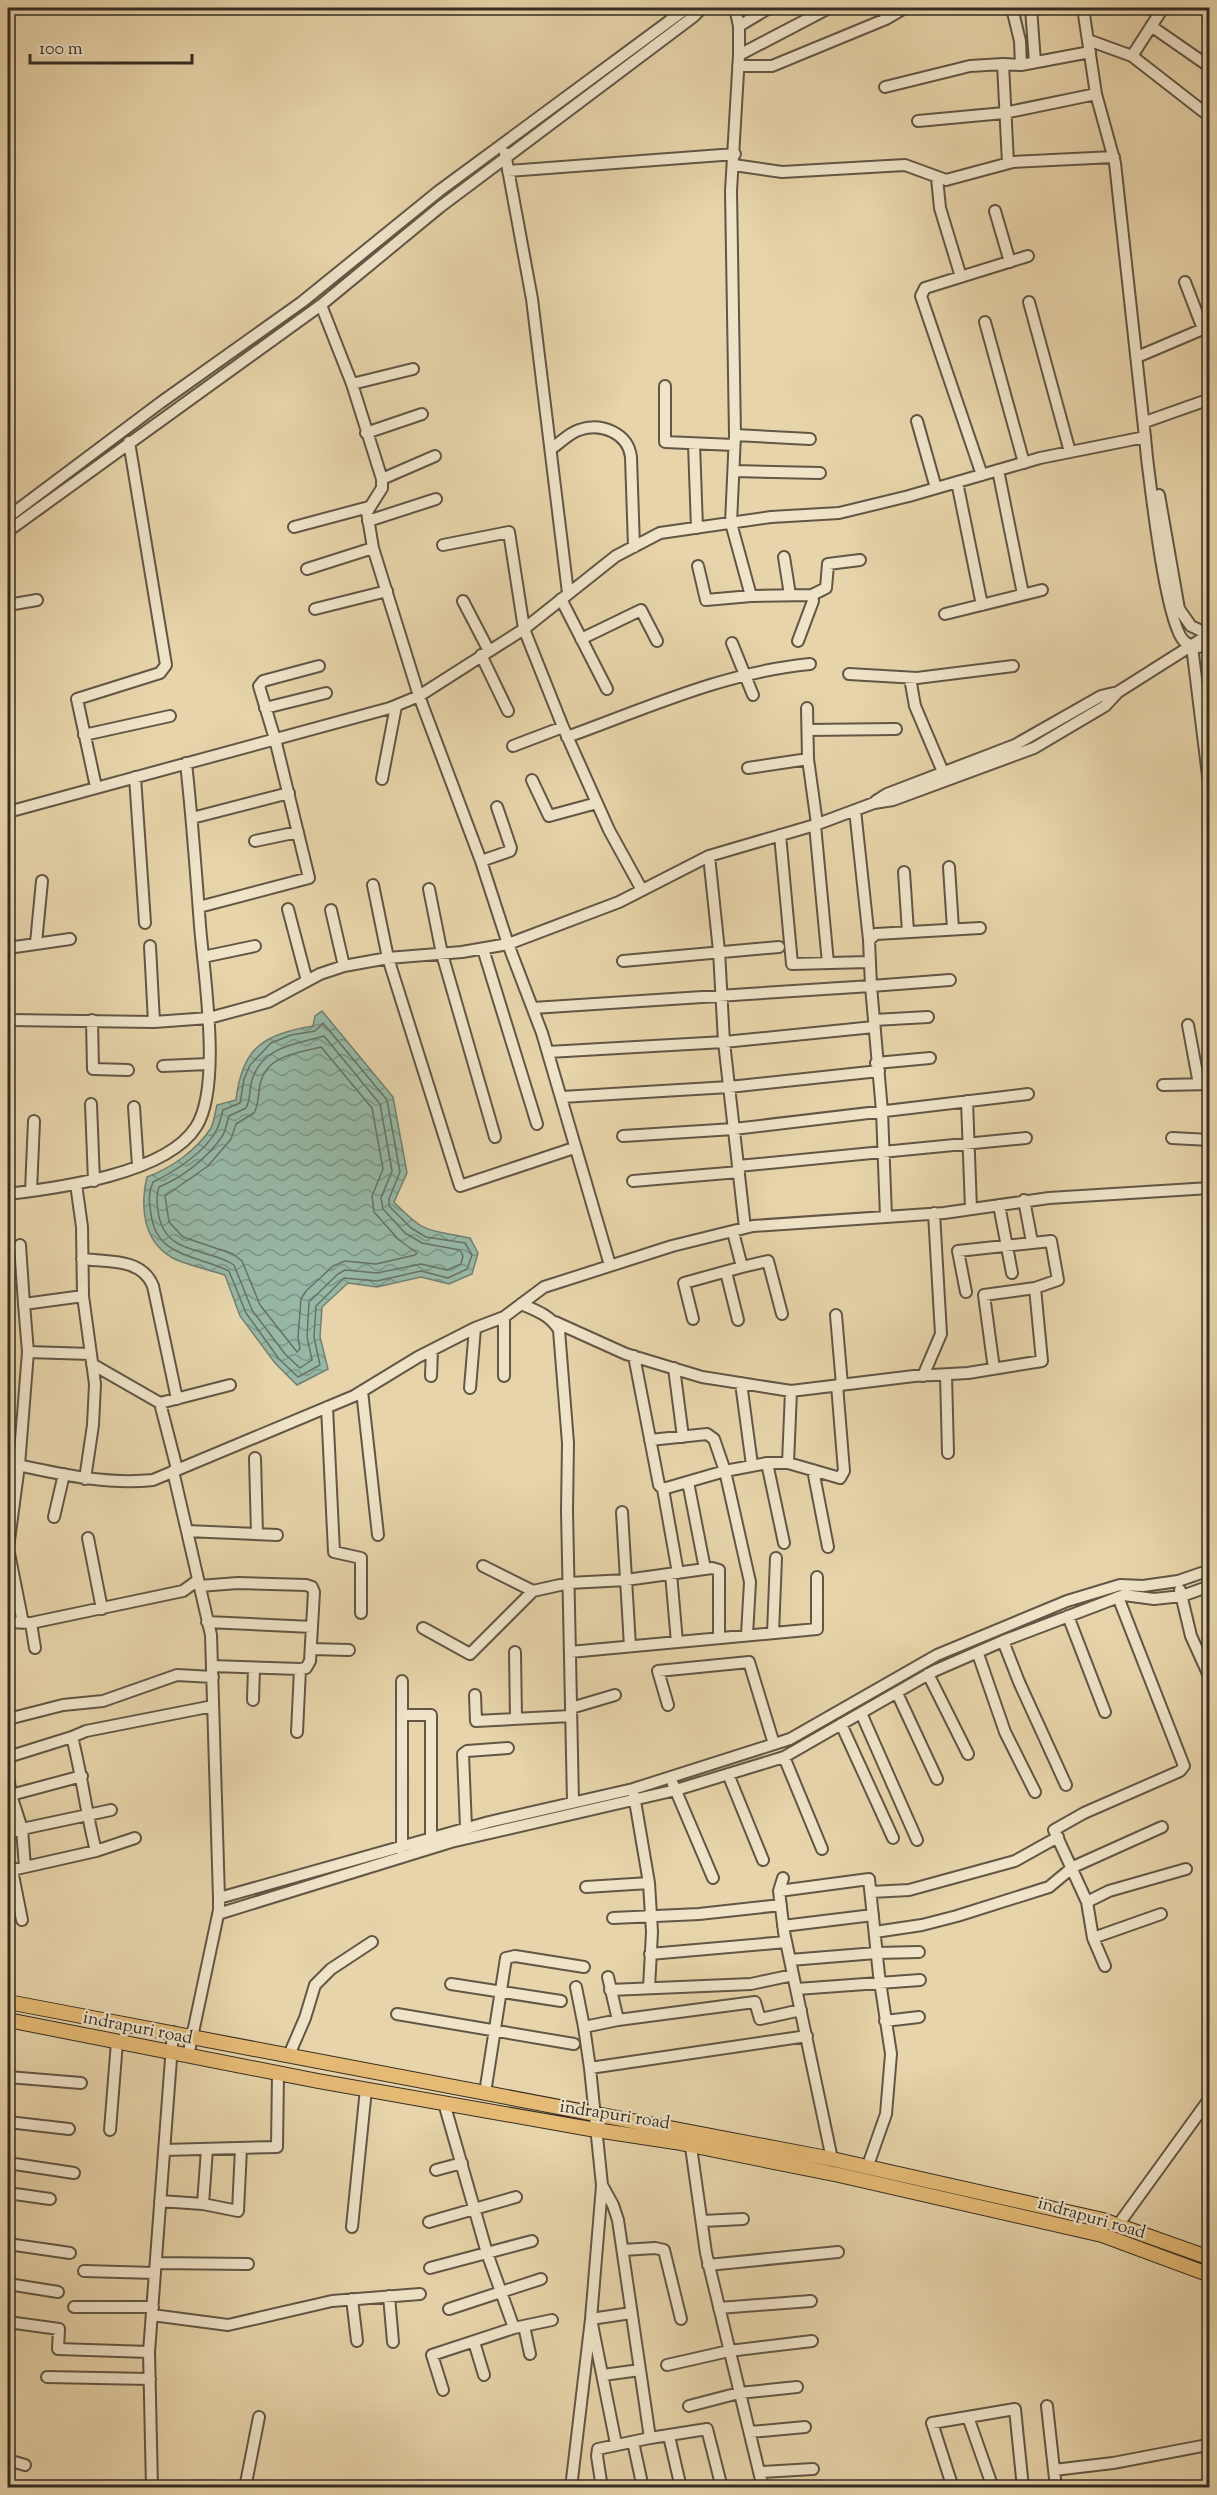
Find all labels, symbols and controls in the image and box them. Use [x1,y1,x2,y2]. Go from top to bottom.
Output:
scale bar [30,27,192,65]
text: 100 m [39,37,83,63]
street label: indrapuri road [81,2006,195,2052]
street label: indrapuri road [558,2094,672,2138]
street label: indrapuri road [1034,2191,1149,2247]

